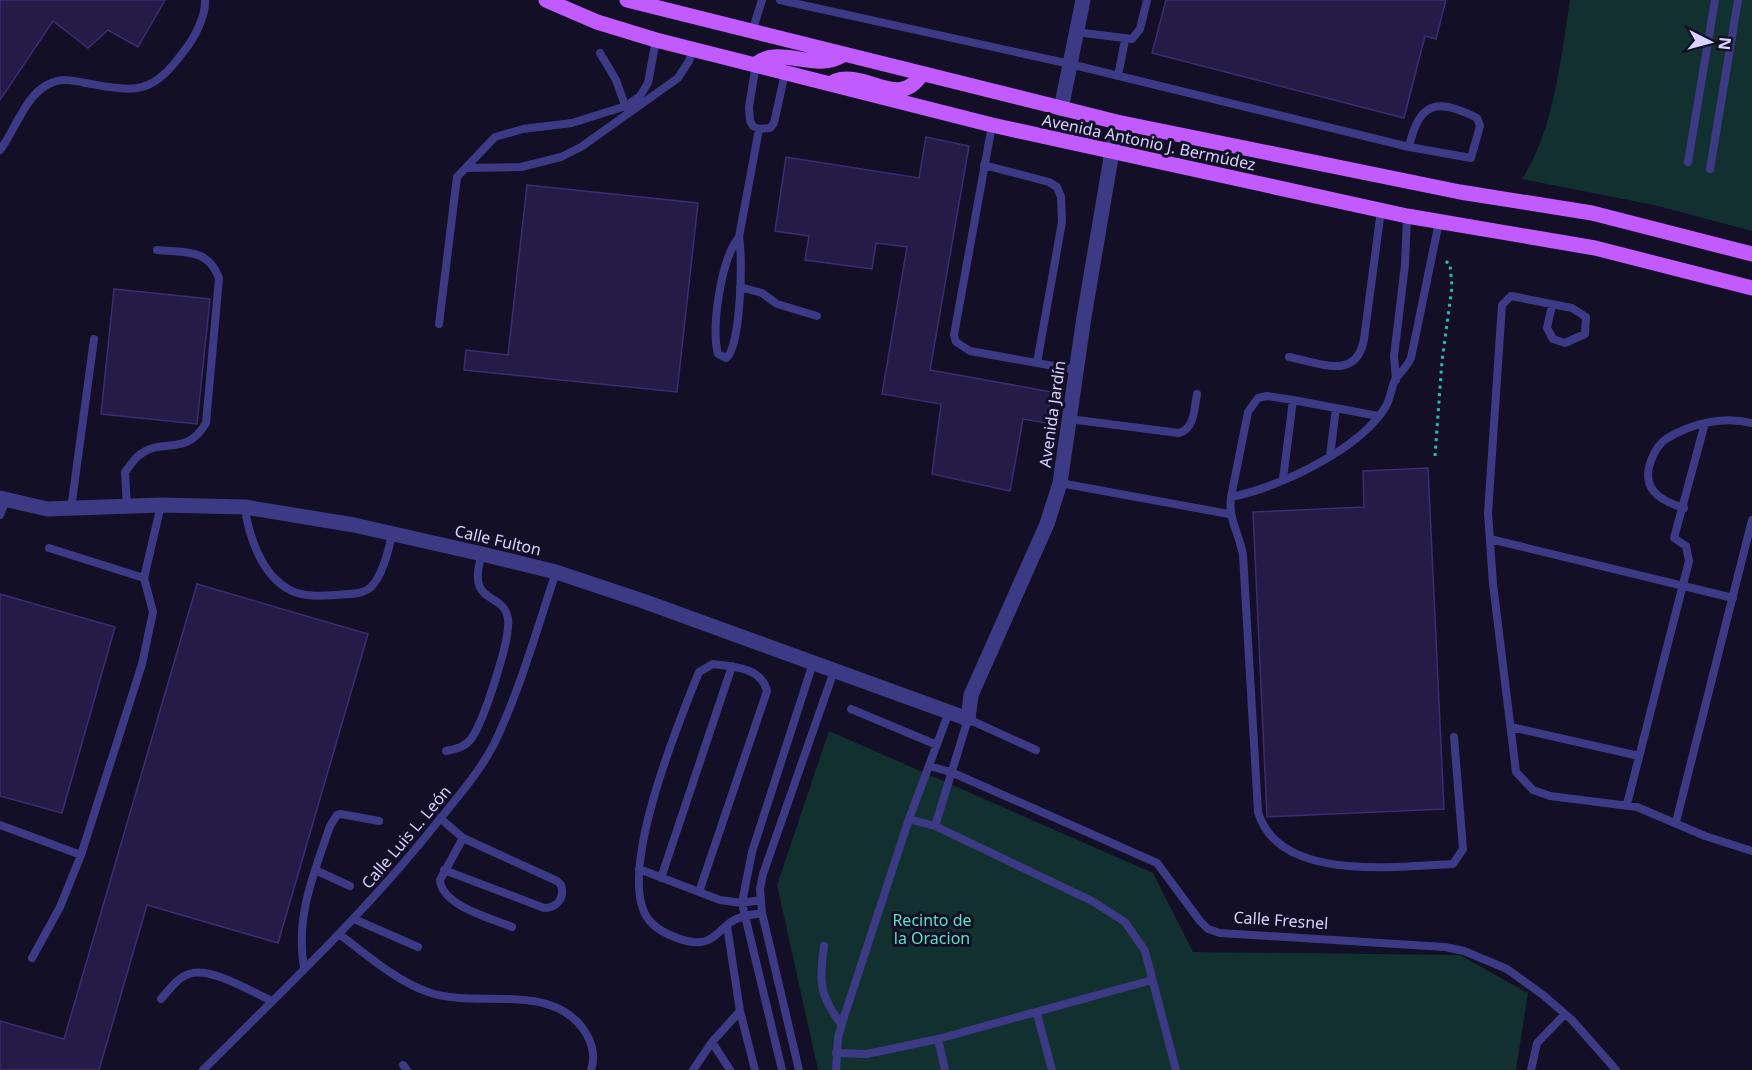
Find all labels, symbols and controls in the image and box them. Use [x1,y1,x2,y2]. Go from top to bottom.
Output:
north arrow [1680,12,1740,72]
text: N [1713,36,1737,51]
street label: Avenida Antonio J. Bermúdez [1040,109,1258,175]
street label: Avenida Jardín [1034,359,1070,469]
street label: Calle Fulton [453,519,543,561]
street label: Calle Luis L. León [356,781,456,893]
street label: Calle Fresnel [1233,906,1329,934]
park label: Recinto de la Oracion [892,909,972,949]

